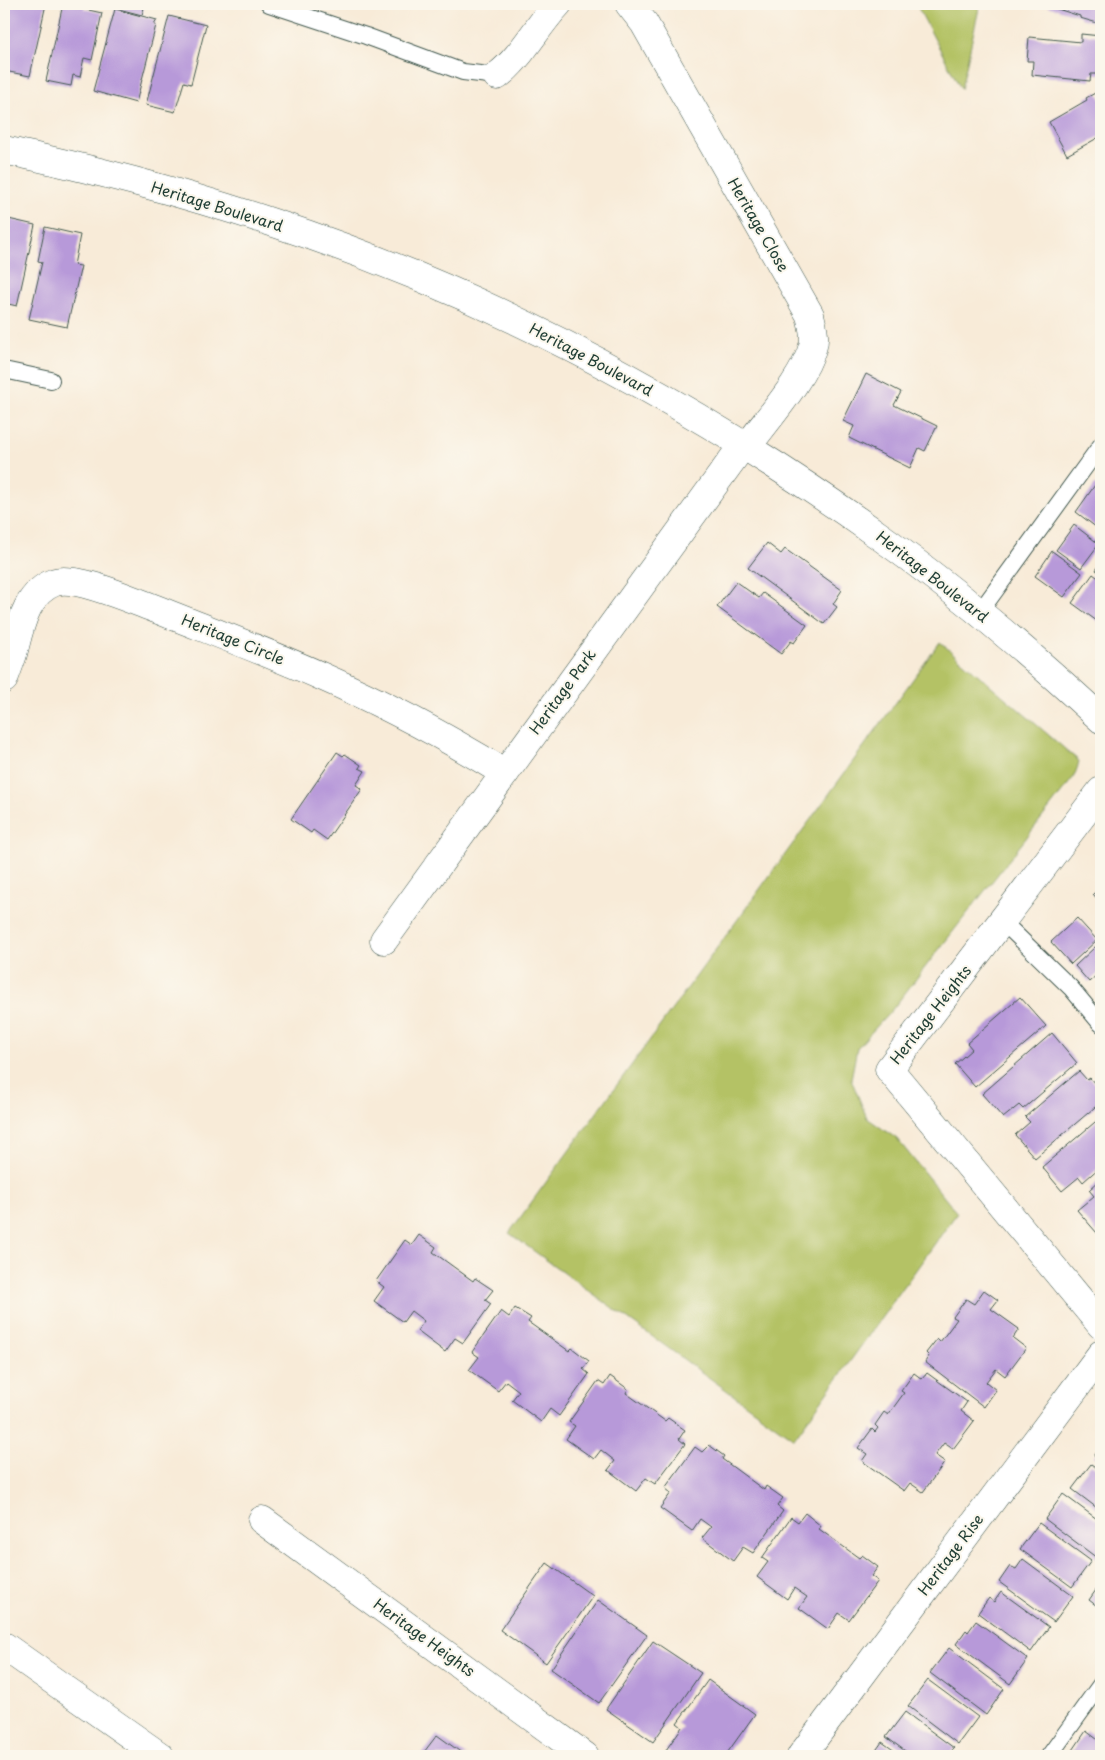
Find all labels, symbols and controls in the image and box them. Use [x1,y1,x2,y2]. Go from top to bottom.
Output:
street label: Heritage Close [723,173,796,276]
street label: Heritage Boulevard [148,175,286,237]
street label: Heritage Boulevard [526,316,658,401]
street label: Heritage Boulevard [872,525,994,627]
street label: Heritage Circle [178,607,289,670]
street label: Heritage Park [523,643,601,739]
street label: Heritage Heights [884,959,976,1069]
street label: Heritage Rise [911,1508,988,1600]
street label: Heritage Heights [369,1592,480,1682]

